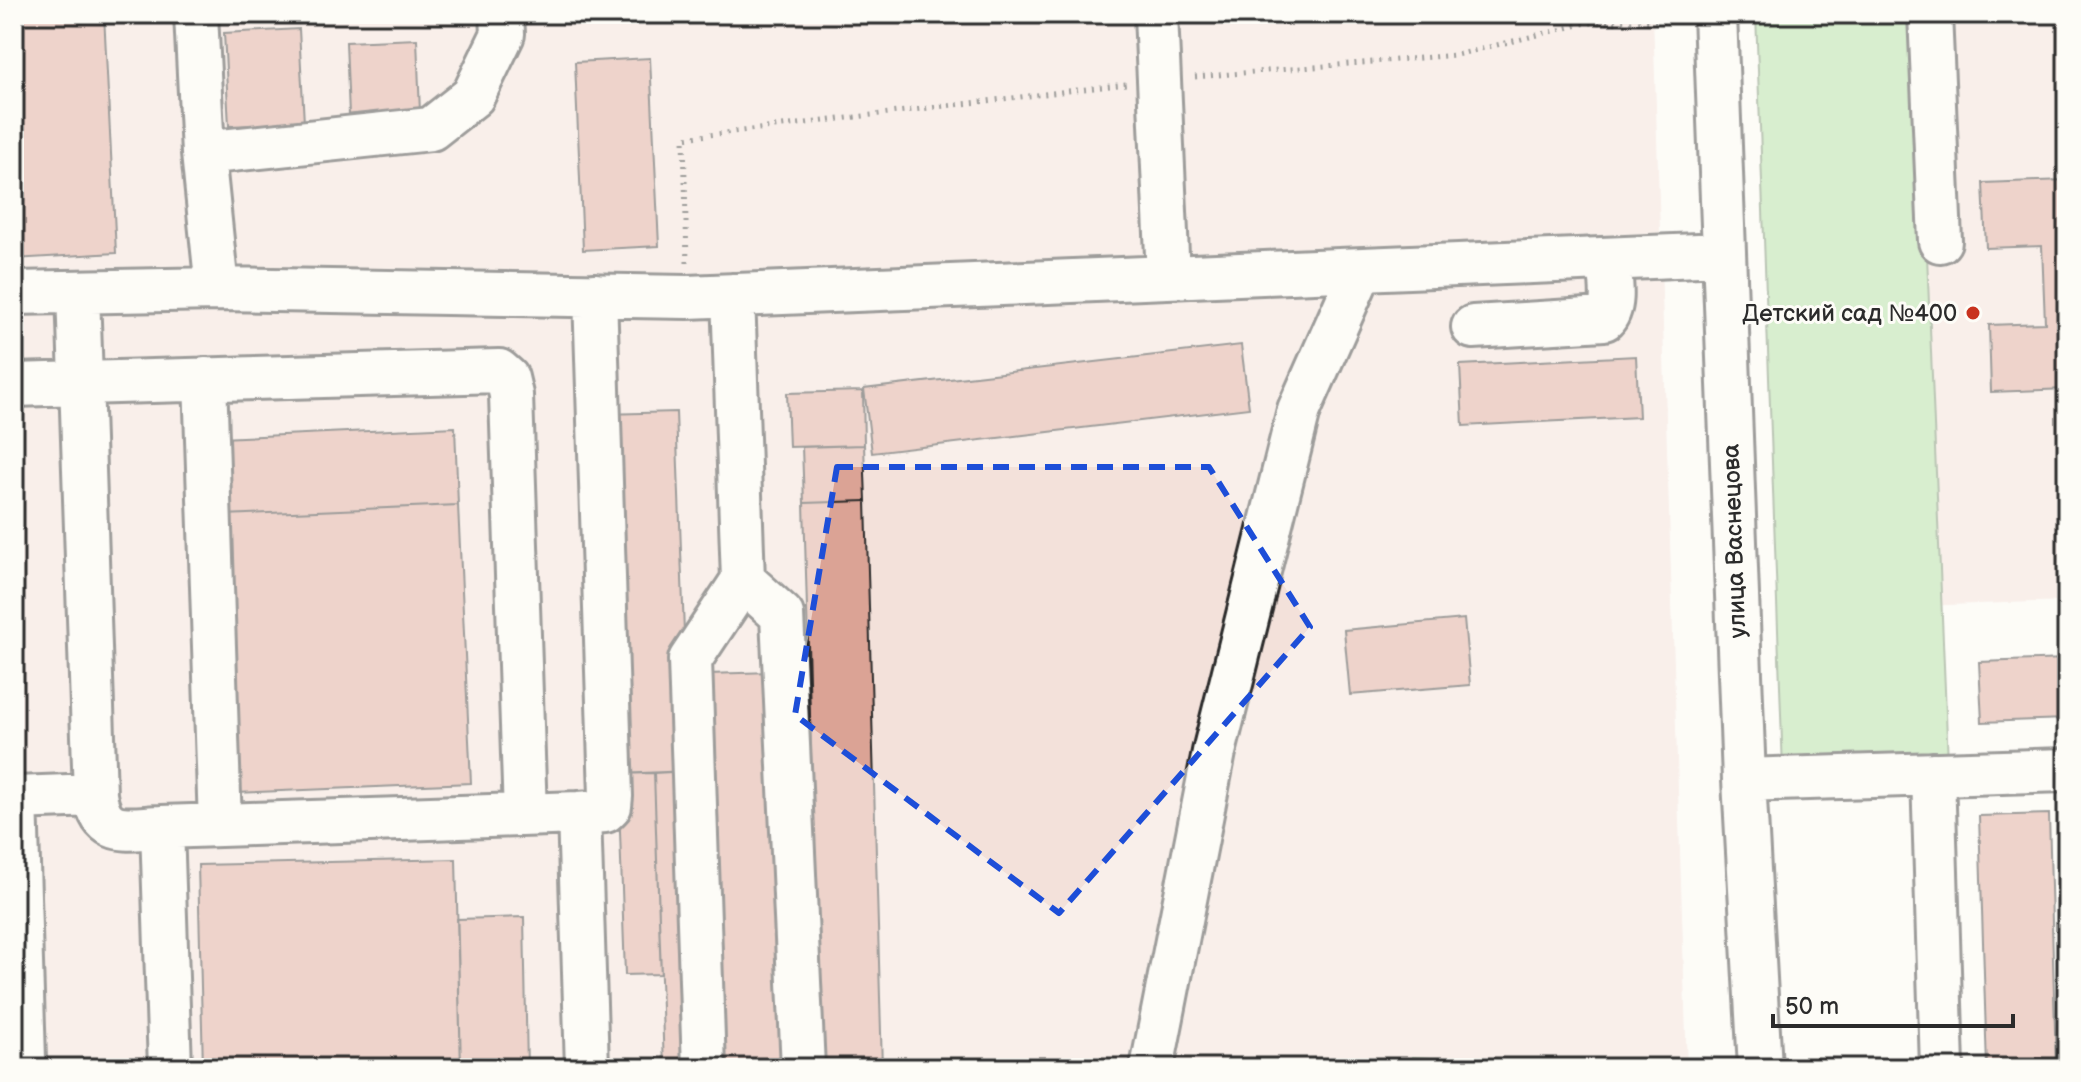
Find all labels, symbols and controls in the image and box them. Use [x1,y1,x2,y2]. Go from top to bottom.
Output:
place label: Детский сад №400 [1742,299,1957,328]
marker: Детский сад №400 [1964,304,1982,322]
street label: улица Васнецова [1717,443,1752,639]
scale bar [1773,978,2013,1028]
text: 50 m [1785,992,1839,1021]

